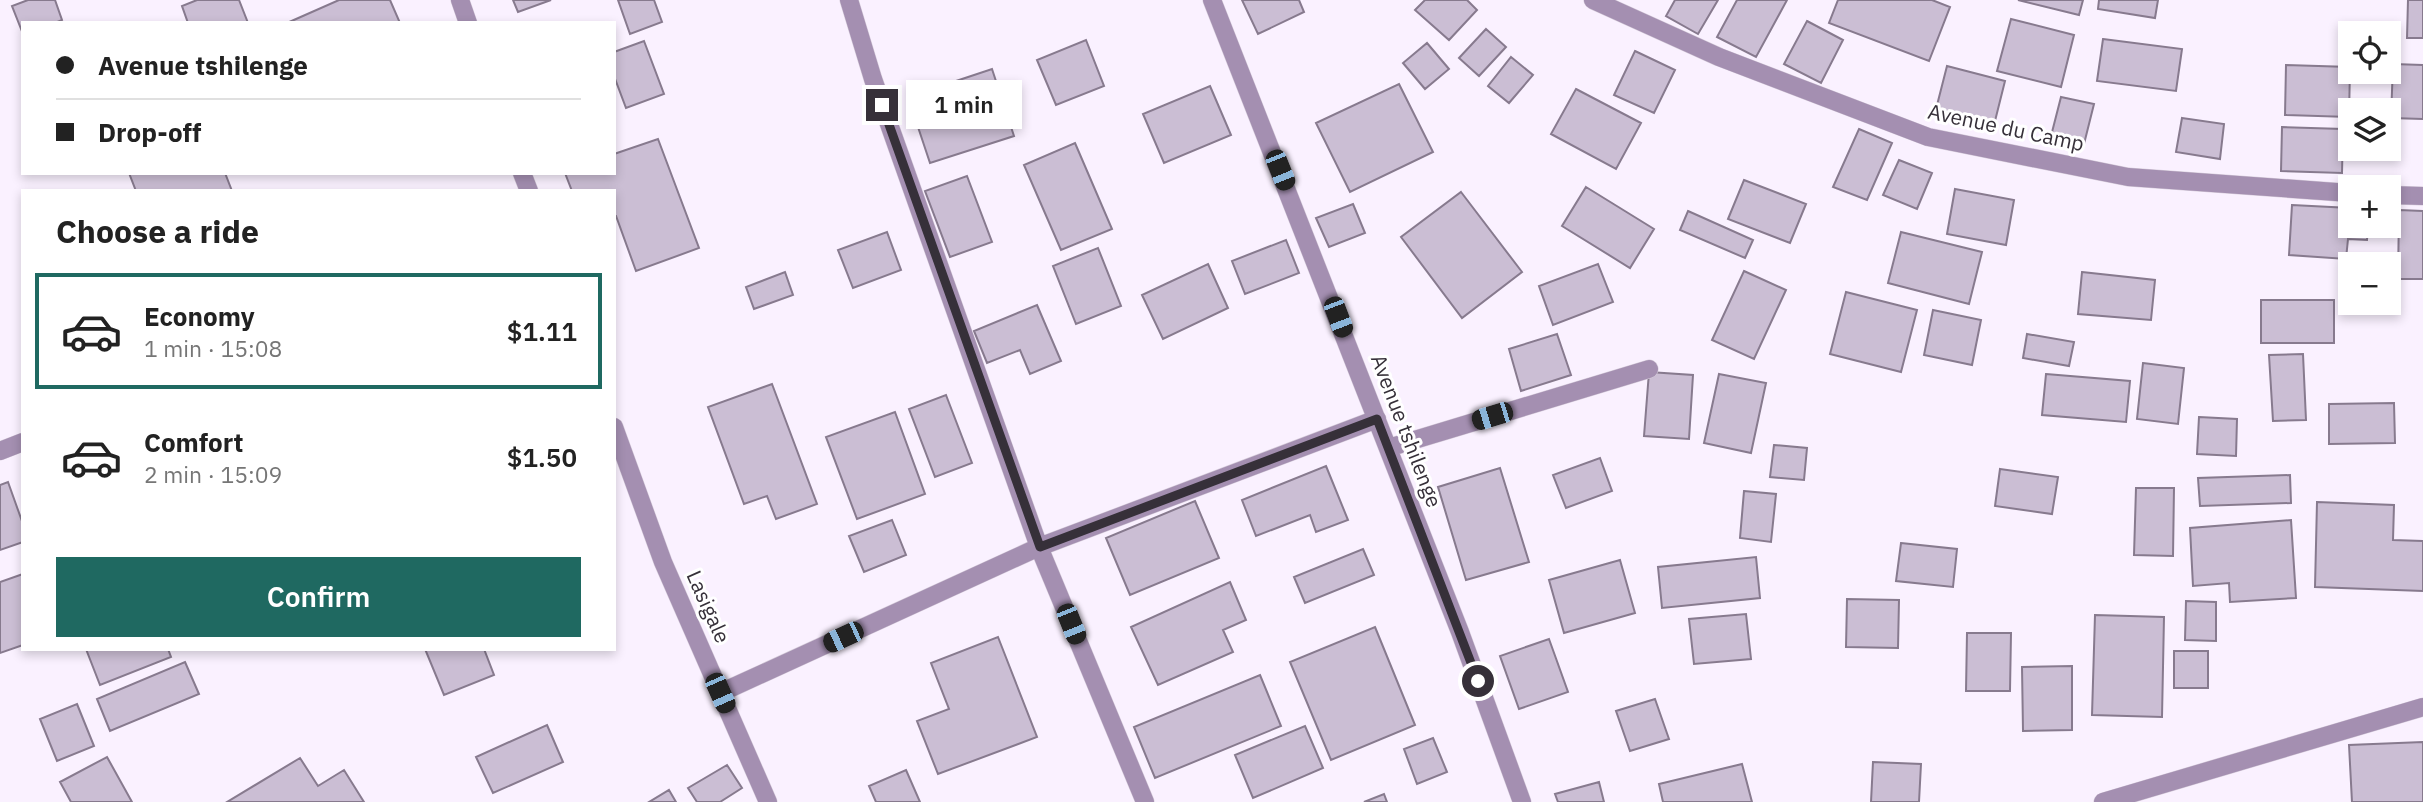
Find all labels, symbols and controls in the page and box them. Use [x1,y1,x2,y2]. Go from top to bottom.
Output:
map controls [2338,21,2401,315]
button: locate [2338,21,2401,84]
text: Avenue tshilenge [98,48,308,82]
callout: 1 min [906,80,1022,130]
route end [866,89,898,121]
text: 1 min [934,89,994,119]
street label: Avenue du Camp [1926,97,2087,157]
button: layers [2338,98,2401,161]
text: Drop-off [98,115,201,149]
car [1263,147,1298,193]
button: + [2338,175,2401,238]
text: Choose a ride [56,210,259,252]
button: − [2338,252,2401,315]
car [1321,294,1356,340]
text: Economy [144,299,255,333]
icon: car [60,300,123,363]
text: $1.11 [507,314,577,348]
text: 1 min · 15:08 [144,333,282,363]
street label: Avenue tshilenge [1365,350,1449,511]
car [1469,400,1516,432]
text: Comfort [144,425,243,459]
icon: car [60,426,123,489]
text: $1.50 [507,440,577,474]
text: 2 min · 15:09 [144,459,282,489]
button: Confirm [56,557,581,637]
street label: Lasigale [681,566,737,647]
car [1054,601,1089,647]
car [820,619,867,655]
route start [1462,665,1494,697]
car [702,670,739,716]

